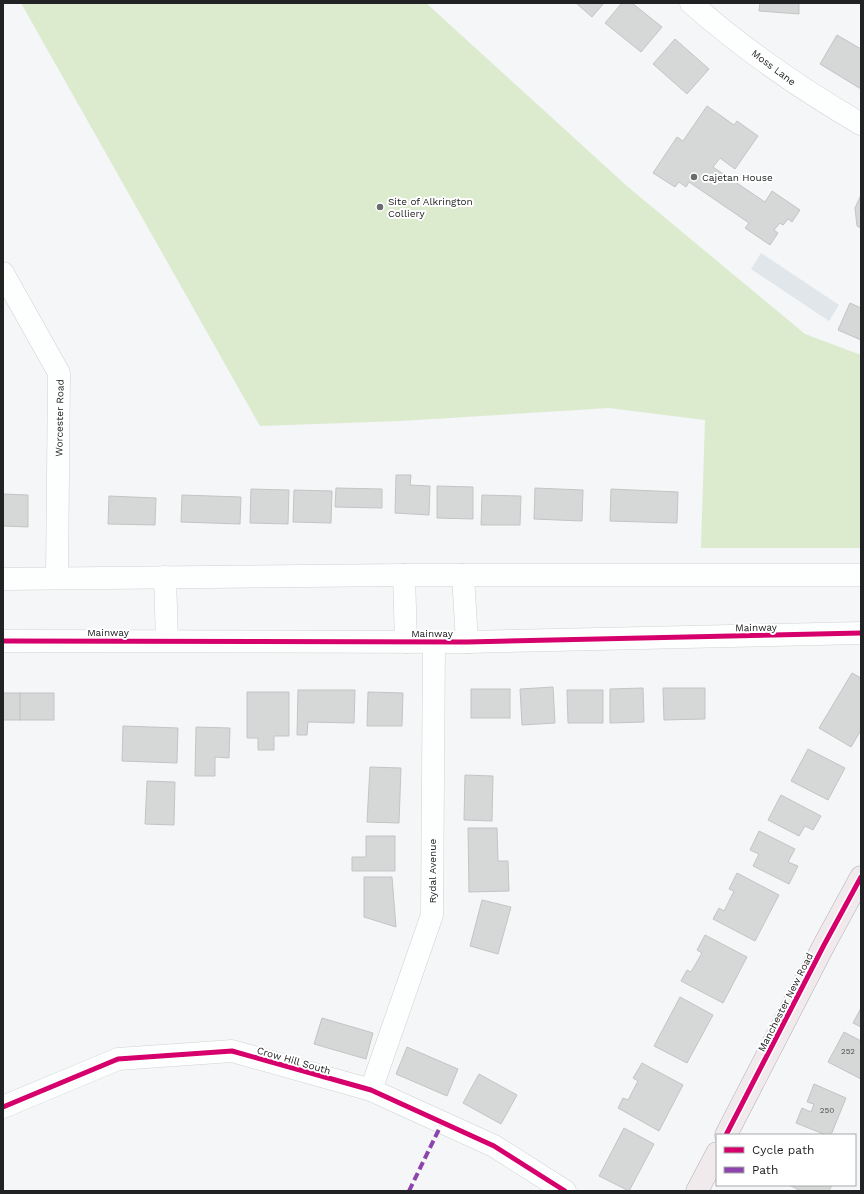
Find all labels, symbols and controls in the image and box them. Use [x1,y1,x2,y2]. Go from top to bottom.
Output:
street label: Moss Lane [750,47,798,88]
marker: Cajetan House [689,172,699,182]
place label: Cajetan House [702,172,773,183]
place label: Site of Alkrington Colliery [388,196,473,219]
marker: Site of Alkrington Colliery [375,202,385,212]
street label: Worcester Road [53,379,66,457]
street label: Mainway [735,622,778,633]
street label: Mainway [87,627,130,638]
street label: Mainway [411,628,454,639]
street label: Rydal Avenue [427,839,438,903]
street label: Manchester New Road [756,951,815,1053]
street label: Crow Hill South [256,1045,332,1076]
house number: 252 [841,1047,855,1056]
house number: 250 [820,1106,834,1115]
legend [716,1134,856,1186]
text: Cycle path [752,1143,814,1157]
text: Path [752,1163,778,1177]

